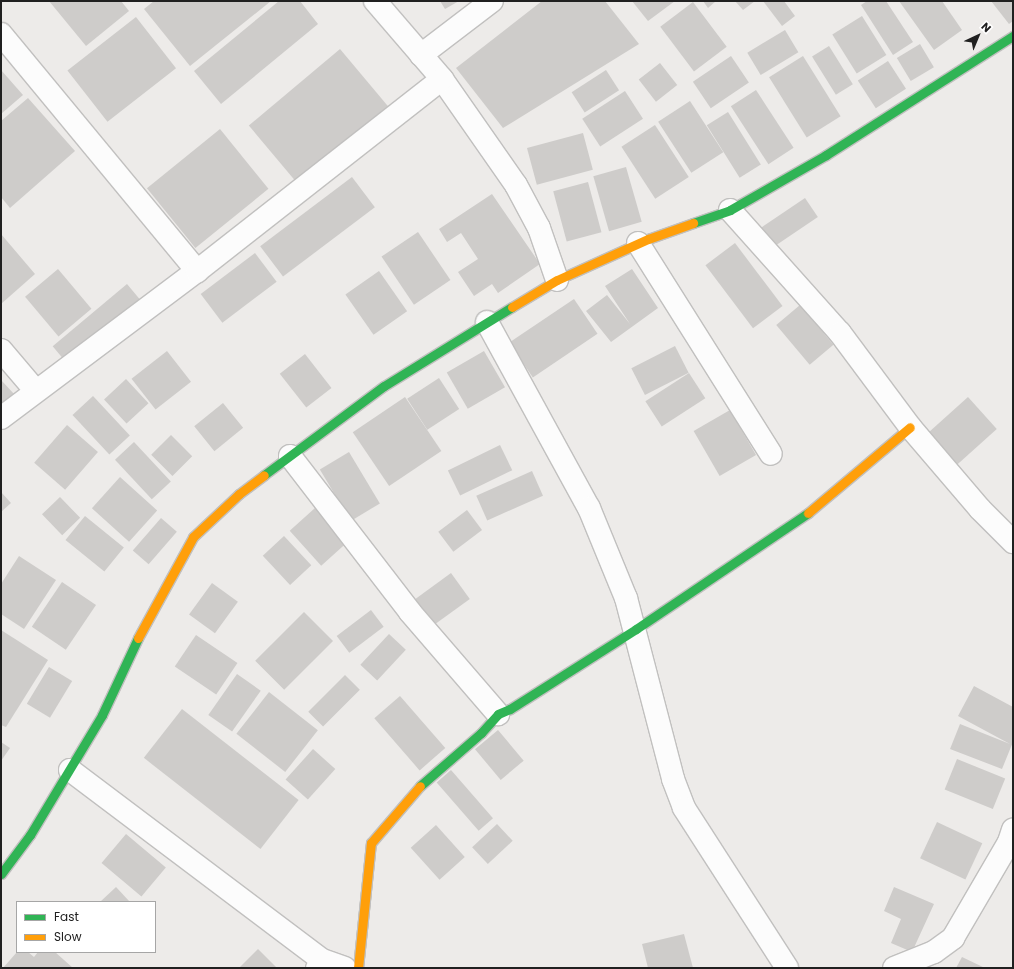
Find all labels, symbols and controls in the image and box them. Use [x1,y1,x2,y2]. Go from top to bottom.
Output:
north arrow [958,16,998,56]
text: N [978,19,995,36]
legend [16,901,156,953]
text: Fast [54,908,79,925]
text: Slow [54,928,82,945]

